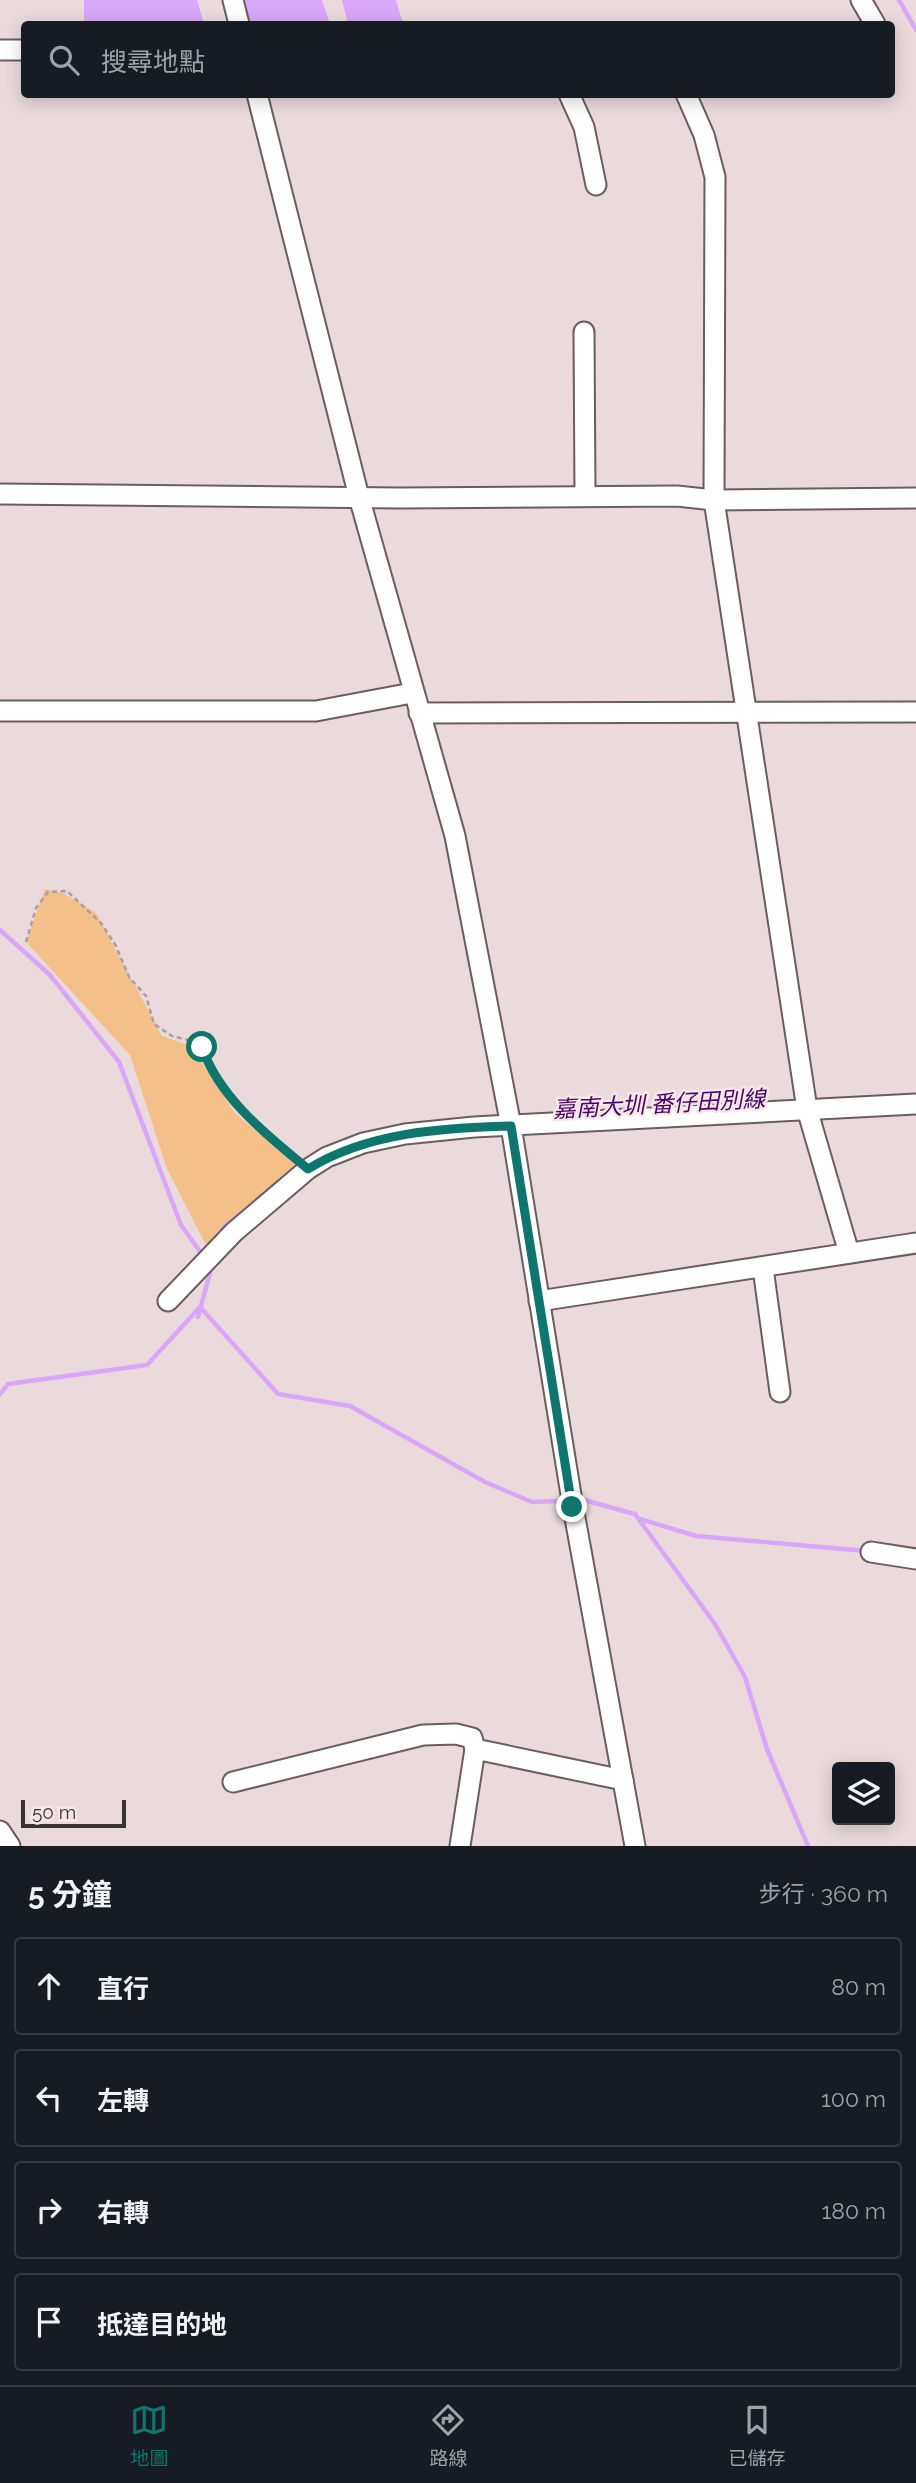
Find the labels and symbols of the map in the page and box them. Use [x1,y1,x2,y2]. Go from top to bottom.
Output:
route start [186,1031,217,1062]
water label: 嘉南大圳 番仔田別線 [552,1084,769,1123]
route end [556,1491,587,1522]
scale bar [21,1797,126,1829]

